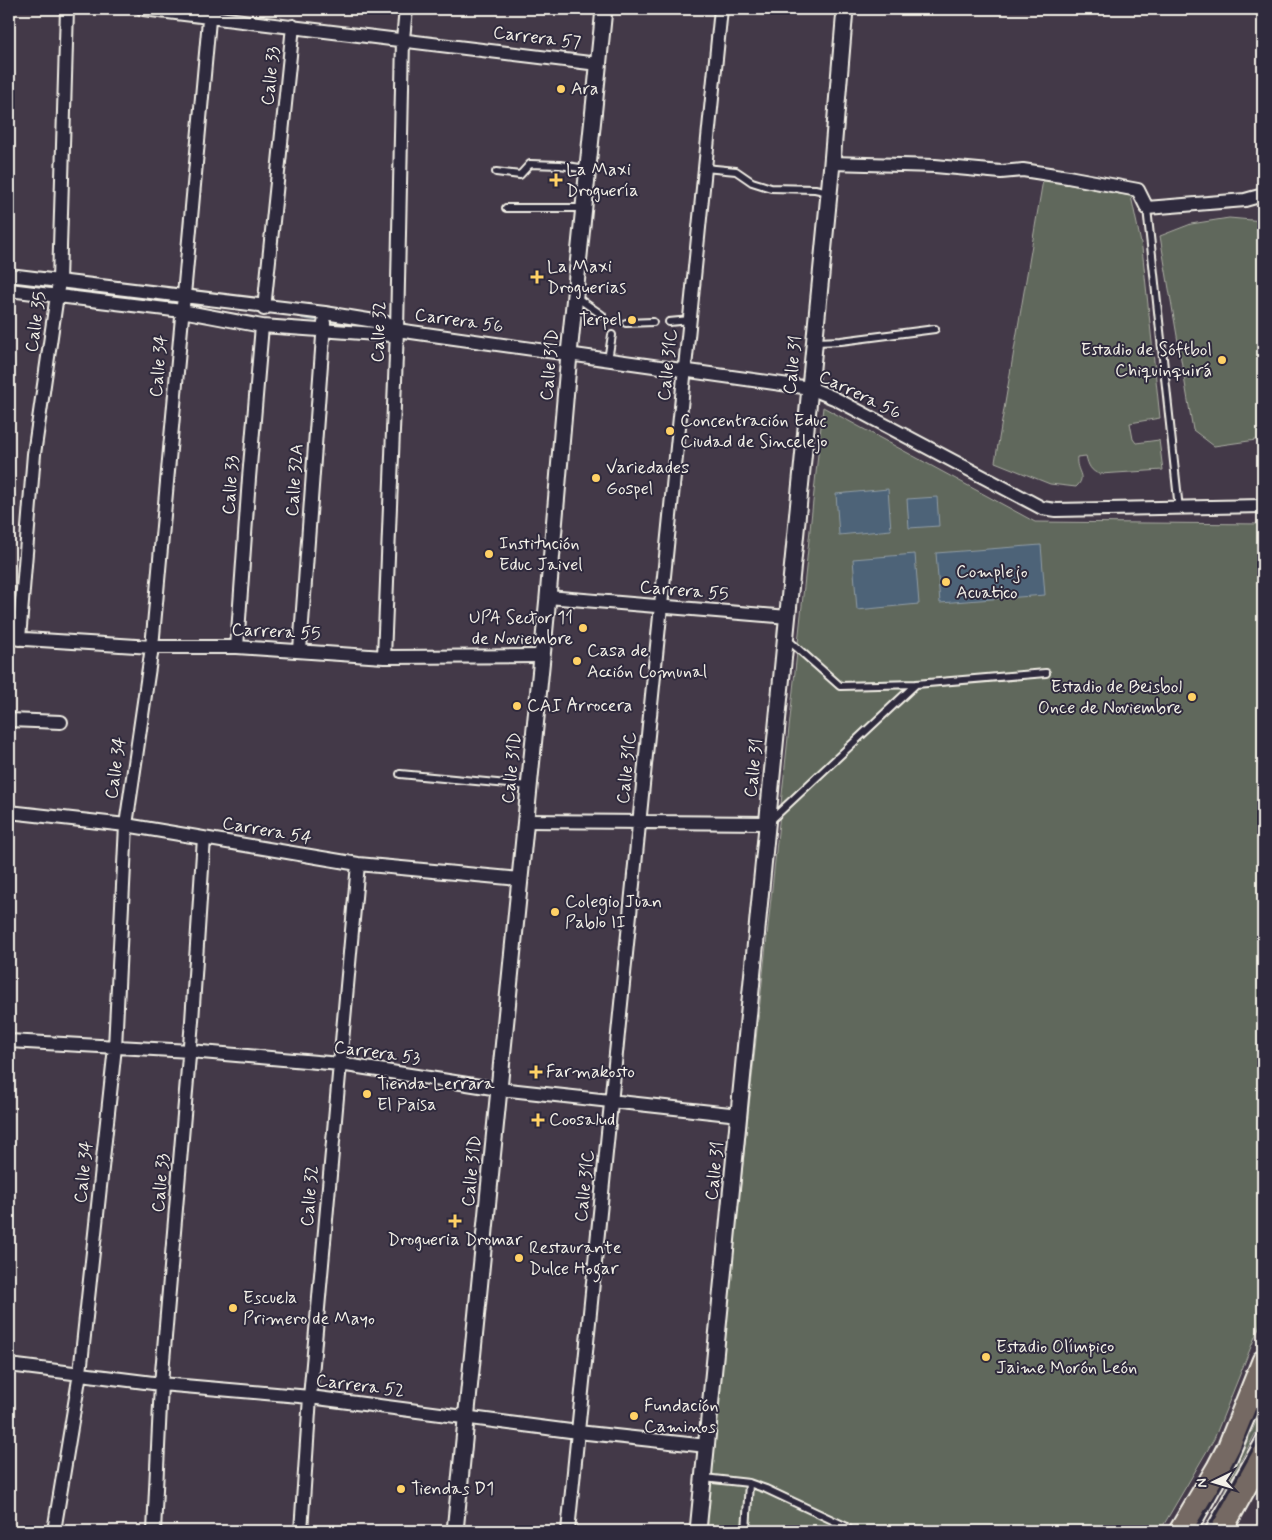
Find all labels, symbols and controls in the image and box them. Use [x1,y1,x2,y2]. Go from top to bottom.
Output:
street label: Carrera 57 [492,21,582,55]
street label: Calle 33 [256,45,286,107]
place label: Ara [571,77,599,101]
marker: Ara [555,83,567,95]
place label: La Maxi Droguería [566,158,638,203]
marker: La Maxi Droguería [550,174,562,186]
place label: La Maxi Droguerias [547,255,626,300]
marker: La Maxi Droguerias [531,271,543,283]
street label: Calle 35 [20,290,52,354]
street label: Calle 32 [366,301,392,363]
street label: Carrera 56 [413,303,505,339]
place label: Terpel [579,308,622,332]
marker: Terpel [626,314,638,326]
street label: Calle 31D [535,328,565,402]
street label: Calle 31C [652,328,684,402]
street label: Calle 34 [144,334,174,398]
street label: Calle 31 [778,334,808,396]
place label: Estadio de Sóftbol Chiquinquirá [1081,338,1212,383]
marker: Estadio de Sóftbol Chiquinquirá [1216,354,1228,366]
street label: Carrera 56 [815,365,906,425]
place label: Concentración Educ Ciudad de Sincelejo [680,409,828,454]
marker: Concentración Educ Ciudad de Sincelejo [664,425,676,437]
street label: Calle 32A [280,443,310,517]
street label: Calle 33 [217,454,245,515]
place label: Variedades Gospel [606,456,689,501]
marker: Variedades Gospel [590,472,602,484]
place label: Institución Educ Jaivel [499,532,583,577]
marker: Institución Educ Jaivel [483,548,495,560]
place label: Complejo Acuatico [956,560,1028,605]
street label: Carrera 55 [639,575,729,607]
marker: Complejo Acuatico [940,576,952,588]
place label: UPA Sector 11 de Noviembre [469,606,573,651]
street label: Carrera 55 [231,618,321,646]
marker: UPA Sector 11 de Noviembre [577,622,589,634]
place label: Casa de Acción Comunal [587,639,707,684]
marker: Casa de Acción Comunal [571,655,583,667]
place label: Estadio de Beisbol Once de Noviembre [1038,675,1182,720]
marker: Estadio de Beisbol Once de Noviembre [1186,691,1198,703]
place label: CAI Arrocera [527,694,632,718]
marker: CAI Arrocera [511,700,523,712]
street label: Calle 31D [496,731,528,805]
street label: Calle 31C [611,731,643,805]
street label: Calle 34 [100,735,132,801]
street label: Calle 31 [739,737,769,799]
street label: Carrera 54 [220,811,314,851]
place label: Colegio Juan Pablo II [565,890,662,935]
marker: Colegio Juan Pablo II [549,906,561,918]
street label: Carrera 53 [332,1035,422,1071]
place label: Farmakosto [546,1060,635,1084]
marker: Farmakosto [530,1066,542,1078]
place label: Tienda Lerrara El Paisa [377,1072,495,1117]
marker: Tienda Lerrara El Paisa [361,1088,373,1100]
place label: Coosalud [549,1108,615,1132]
marker: Coosalud [531,1113,545,1127]
street label: Calle 31D [456,1134,488,1208]
street label: Calle 34 [69,1140,99,1204]
street label: Calle 31 [700,1140,730,1202]
street label: Calle 31C [569,1149,601,1223]
street label: Calle 33 [146,1152,176,1214]
street label: Calle 32 [295,1164,325,1228]
marker: Drogueria Dromar [449,1215,461,1227]
place label: Drogueria Dromar [388,1228,523,1252]
place label: Restaurante Dulce Hogar [529,1236,622,1283]
marker: Restaurante Dulce Hogar [513,1252,525,1264]
place label: Escuela Primero de Mayo [243,1286,375,1331]
marker: Escuela Primero de Mayo [227,1302,239,1314]
place label: Estadio Olímpico Jaime Morón León [996,1335,1137,1380]
marker: Estadio Olímpico Jaime Morón León [980,1351,992,1363]
street label: Carrera 52 [314,1369,406,1403]
place label: Fundación Caminos [644,1394,719,1439]
marker: Fundación Caminos [628,1410,640,1422]
north arrow [1190,1458,1240,1508]
place label: Tiendas D1 [411,1477,494,1501]
text: N [1193,1478,1211,1488]
marker: Tiendas D1 [395,1483,407,1495]

